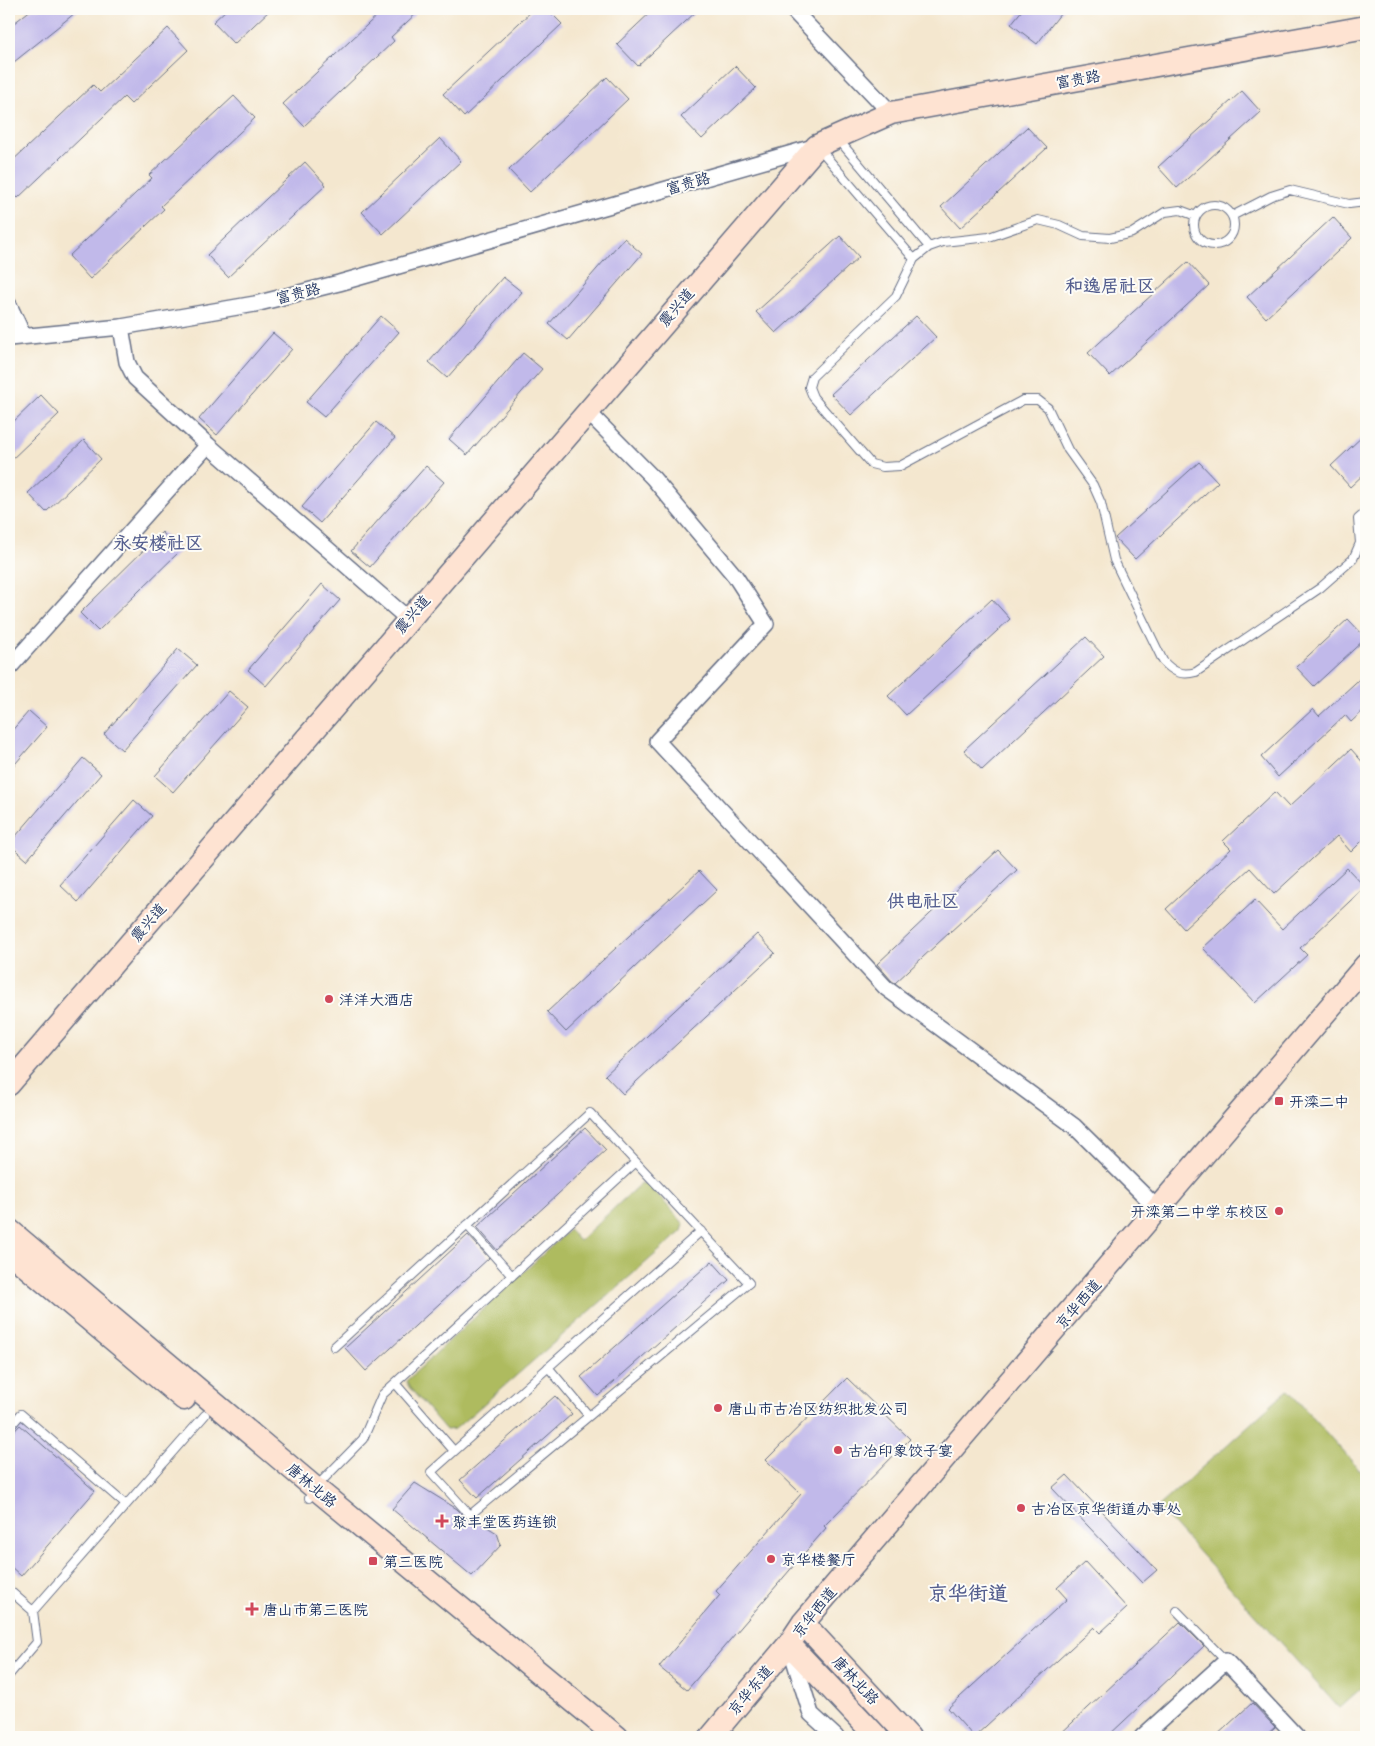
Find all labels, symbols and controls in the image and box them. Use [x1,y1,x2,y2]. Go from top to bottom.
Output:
street label: 富贵路 [1054,65,1102,93]
street label: 富贵路 [663,167,713,199]
district label: 和逸居社区 [1065,273,1155,298]
street label: 富贵路 [274,277,322,309]
street label: 震兴道 [653,283,699,331]
district label: 永安楼社区 [113,530,203,555]
street label: 震兴道 [389,590,435,638]
district label: 供电社区 [887,888,959,913]
street label: 震兴道 [125,898,171,946]
place label: 洋洋大酒店 [339,989,414,1010]
marker: 洋洋大酒店 [323,993,335,1005]
place label: 开滦二中 [1289,1091,1349,1112]
marker: 开滦二中 [1273,1095,1285,1107]
place label: 开滦第二中学 东校区 [1131,1201,1269,1222]
marker: 开滦第二中学 东校区 [1273,1205,1285,1217]
street label: 京华西道 [1050,1274,1106,1334]
place label: 唐山市古冶区纺织批发公司 [728,1398,908,1419]
marker: 唐山市古冶区纺织批发公司 [712,1402,724,1414]
place label: 古冶印象饺子宴 [848,1440,953,1461]
marker: 古冶印象饺子宴 [832,1444,844,1456]
street label: 唐林北路 [282,1458,342,1512]
place label: 古冶区京华街道办事处 [1031,1498,1181,1519]
marker: 古冶区京华街道办事处 [1015,1502,1027,1514]
place label: 聚丰堂医药连锁 [452,1511,557,1532]
marker: 聚丰堂医药连锁 [436,1515,448,1527]
place label: 京华楼餐厅 [781,1549,856,1570]
place label: 第三医院 [383,1551,443,1572]
marker: 京华楼餐厅 [765,1553,777,1565]
marker: 第三医院 [367,1555,379,1567]
district label: 京华街道 [928,1579,1008,1606]
street label: 京华西道 [787,1582,841,1642]
place label: 唐山市第三医院 [263,1599,368,1620]
marker: 唐山市第三医院 [245,1602,259,1616]
street label: 唐林北路 [828,1651,884,1709]
street label: 京华东道 [723,1660,777,1720]

